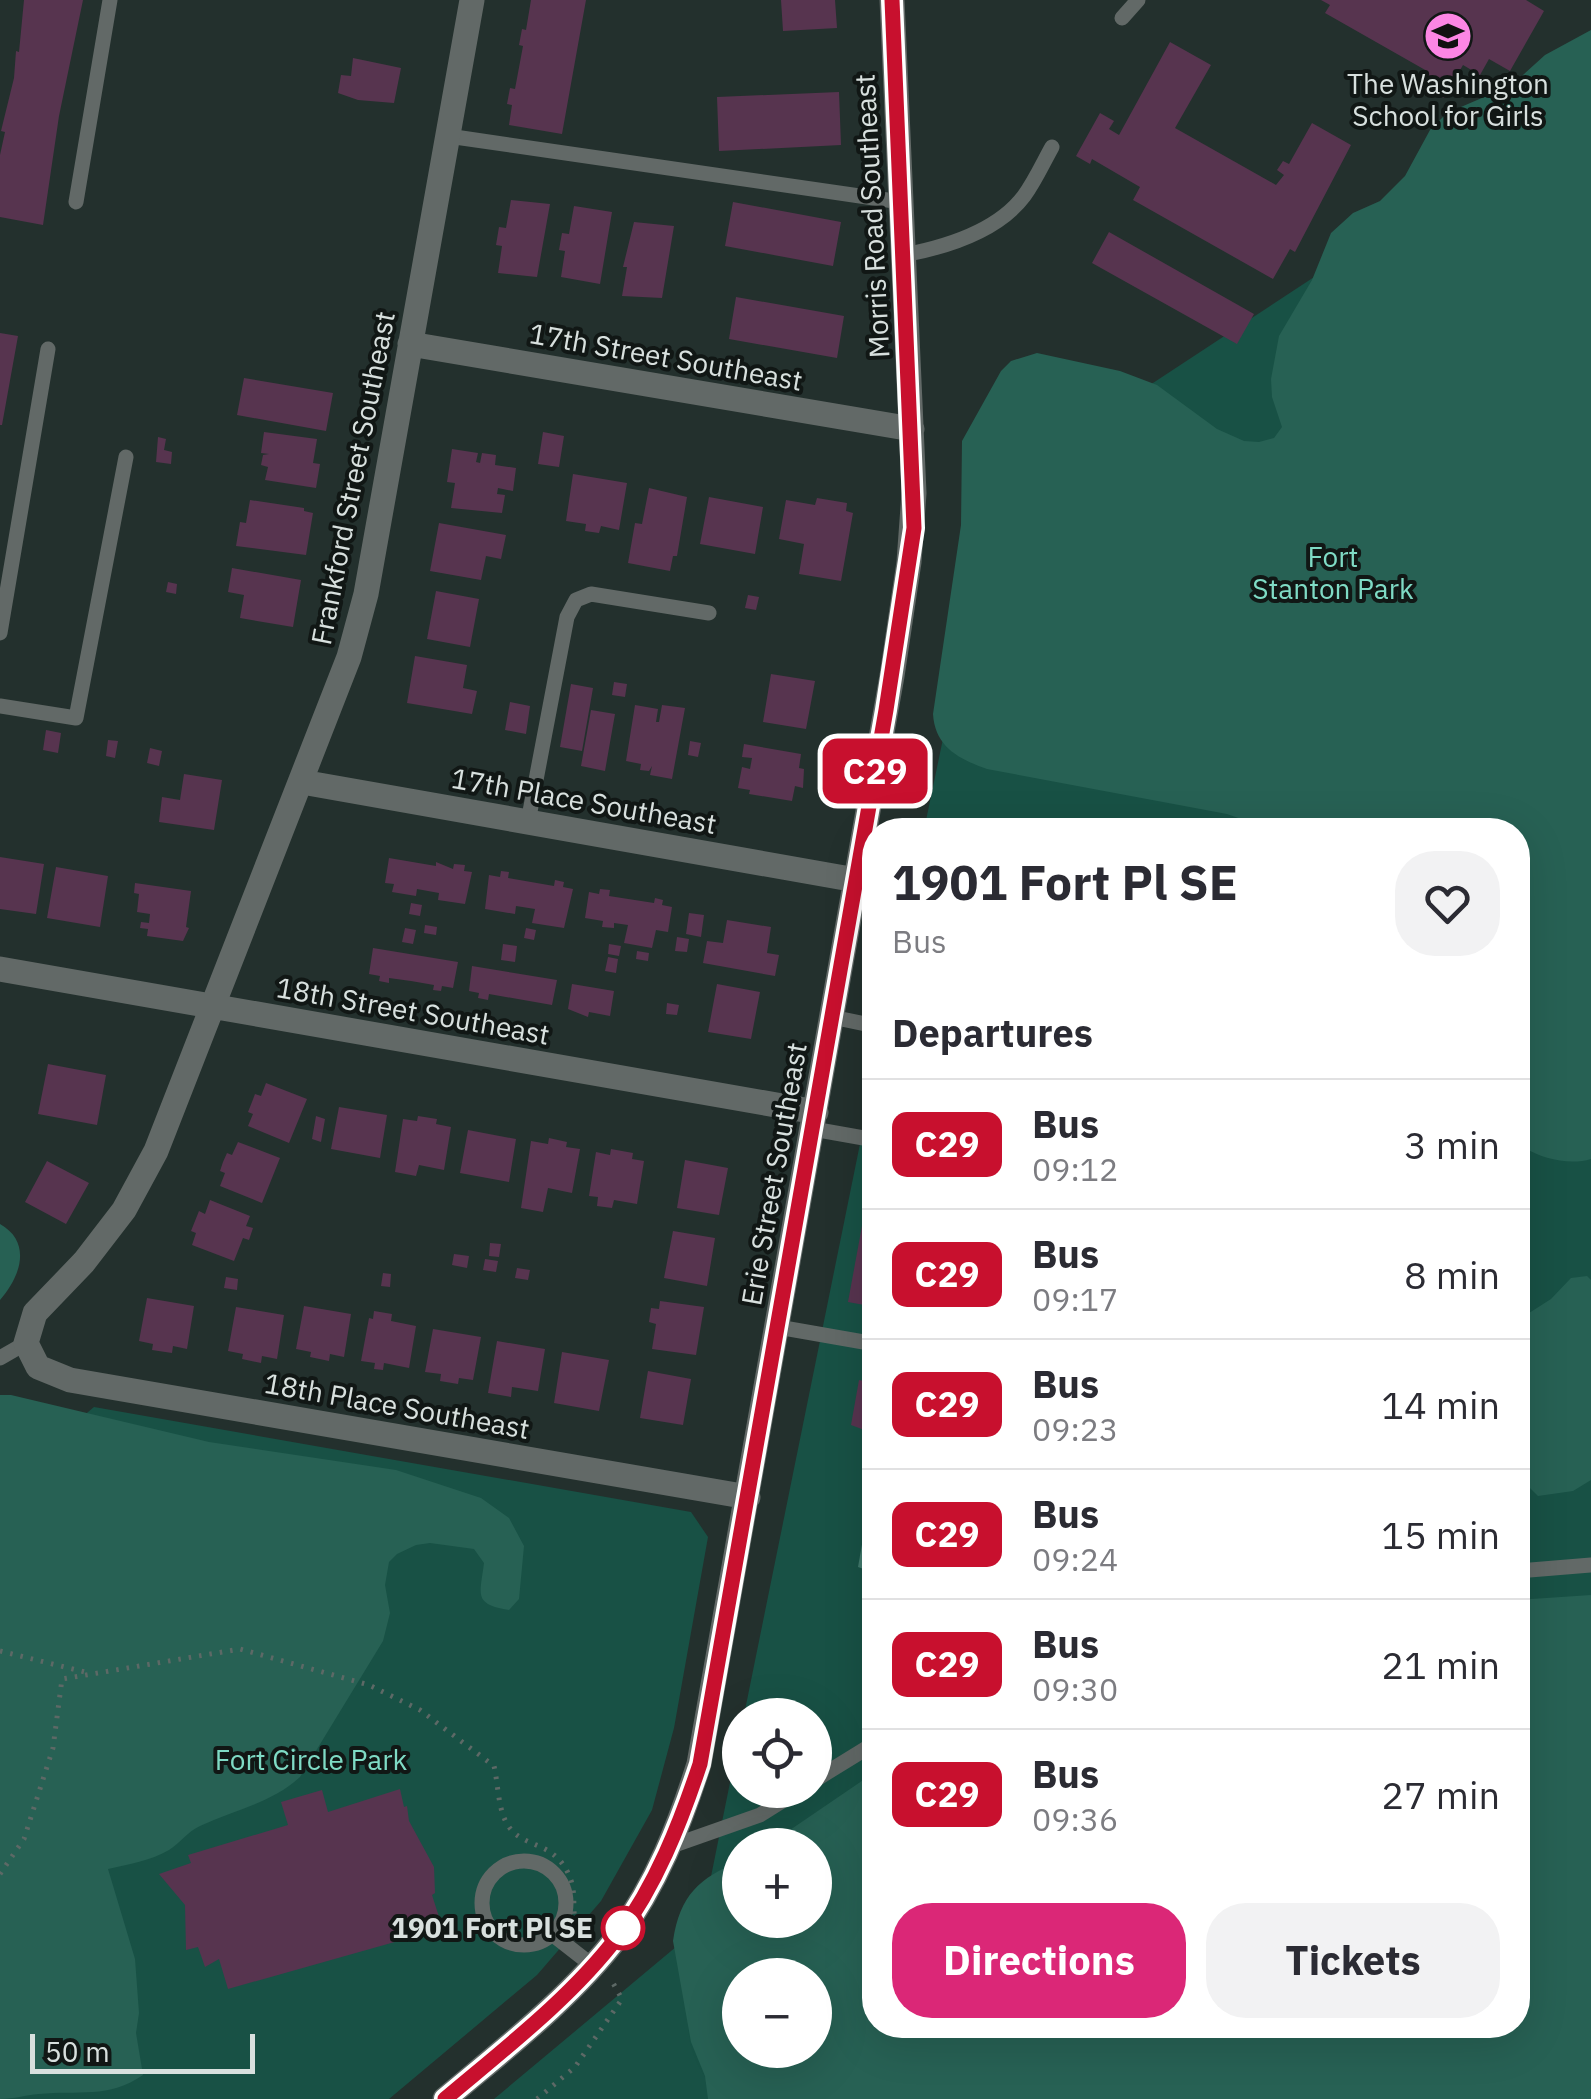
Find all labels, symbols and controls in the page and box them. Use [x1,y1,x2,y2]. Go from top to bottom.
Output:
school or university icon: The Washington School for Girls [1422,10,1474,62]
place label: The Washington School for Girls [1347,65,1549,134]
street label: Morris Road Southeast [846,73,897,359]
street label: Frankford Street Southeast [302,308,403,648]
street label: 17th Street Southeast [527,314,805,399]
park label: Fort Stanton Park [1252,538,1414,607]
line badge: C29 [818,738,932,804]
text: C29 [843,748,907,794]
street label: 17th Place Southeast [449,759,720,842]
text: 1901 Fort Pl SE [892,851,1238,913]
button: heart [1395,851,1500,956]
text: Bus [892,920,947,962]
street label: 18th Street Southeast [274,968,552,1053]
text: Departures [892,1008,1093,1057]
street label: Erie Street Southeast [732,1040,815,1308]
text: Bus [1032,1099,1099,1148]
text: 3 min [1404,1120,1500,1169]
text: C29 [915,1121,979,1167]
text: 09:12 [1032,1148,1118,1190]
text: Bus [1032,1229,1099,1278]
text: 8 min [1404,1250,1500,1299]
text: C29 [915,1251,979,1297]
text: 09:17 [1032,1278,1118,1320]
text: Bus [1032,1359,1099,1408]
street label: 18th Place Southeast [262,1364,533,1447]
text: 14 min [1381,1380,1500,1429]
text: C29 [915,1381,979,1427]
text: 09:23 [1032,1408,1118,1450]
text: Bus [1032,1489,1099,1538]
text: 15 min [1381,1510,1500,1559]
text: C29 [915,1511,979,1557]
text: 09:24 [1032,1538,1118,1580]
text: Bus [1032,1619,1099,1668]
text: 21 min [1381,1640,1500,1689]
text: C29 [915,1641,979,1687]
text: 09:30 [1032,1668,1118,1710]
map controls [722,1698,832,2068]
button: locate [722,1698,832,1808]
park label: Fort Circle Park [215,1741,407,1778]
text: Bus [1032,1749,1099,1798]
text: 27 min [1381,1770,1500,1819]
text: C29 [915,1771,979,1817]
text: 09:36 [1032,1798,1118,1840]
button: + [722,1828,832,1938]
button: Directions [892,1903,1186,2018]
button: Tickets [1206,1903,1500,2018]
marker: 1901 Fort Pl SE [602,1907,644,1949]
place label: 1901 Fort Pl SE [391,1909,593,1946]
button: − [722,1958,832,2068]
scale bar [30,2029,255,2074]
text: 50 m [45,2033,110,2070]

